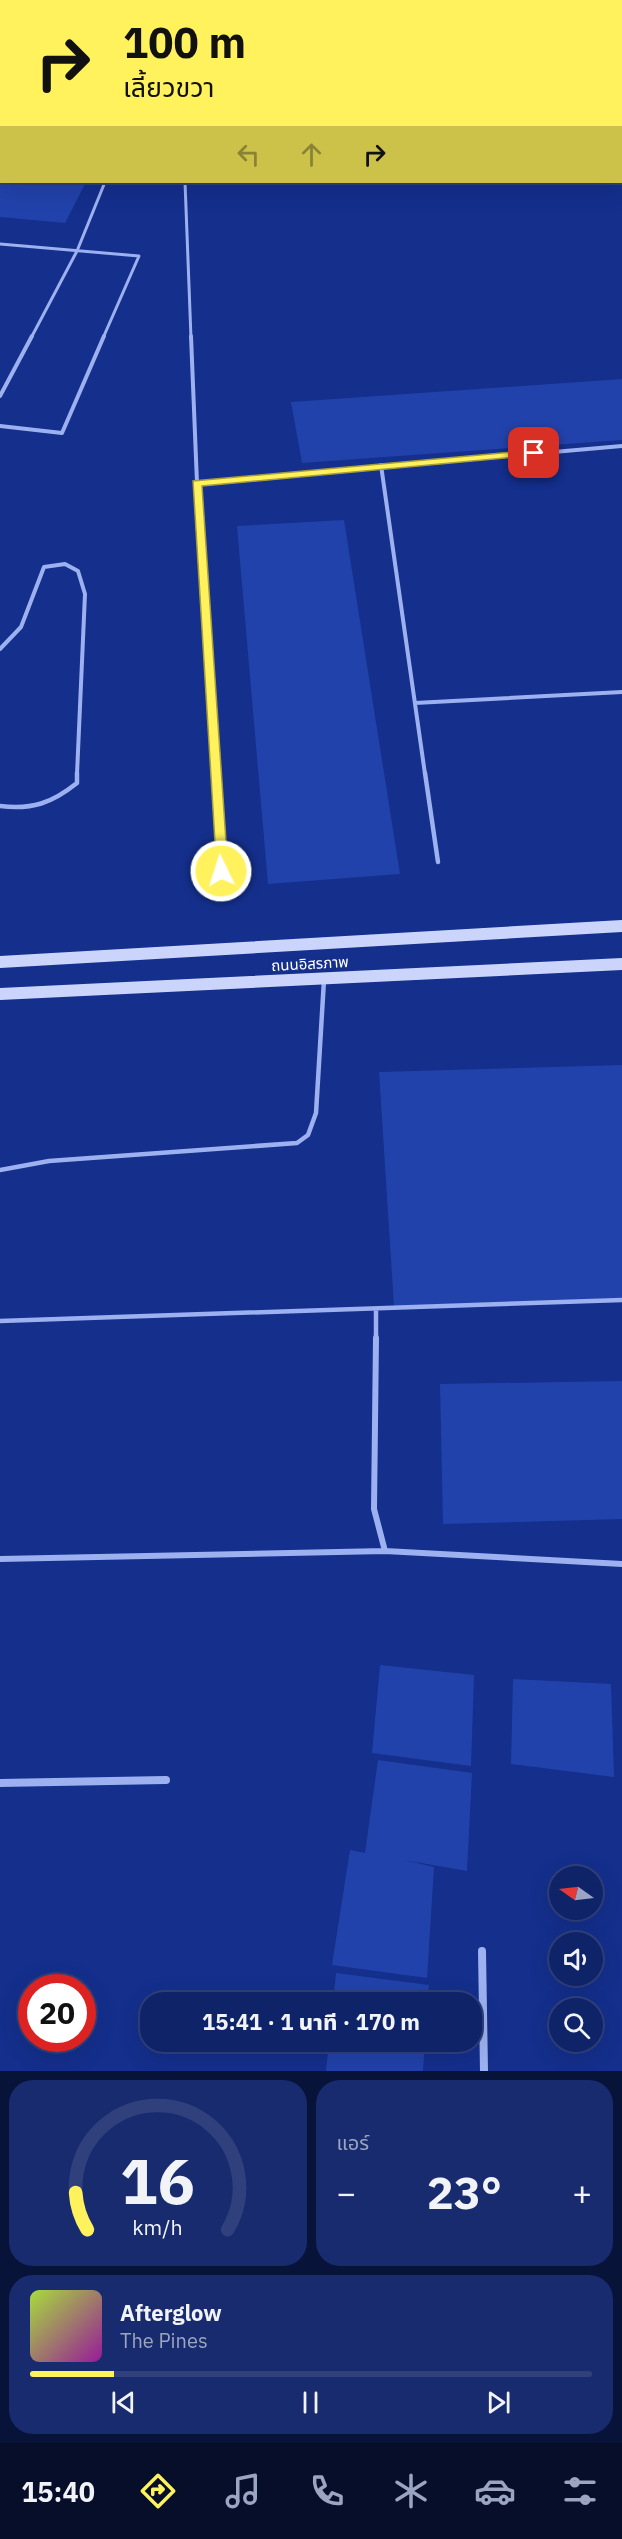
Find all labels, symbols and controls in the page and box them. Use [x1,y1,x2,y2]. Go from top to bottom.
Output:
text: 100 m [123,15,246,70]
icon: right [24,24,102,102]
text: เลี้ยวขวา [123,69,214,104]
icon: left [232,138,265,171]
icon: ahead [295,138,328,171]
icon: right [358,138,391,171]
pin [508,427,559,478]
icon: arrive [517,436,550,469]
position arrow [189,839,253,903]
street label: ถนนอิสรภาพ [271,952,349,975]
north arrow [549,1866,603,1920]
map controls [549,1866,603,2052]
button: sound [549,1932,603,1986]
speed limit sign: 20 [18,1974,96,2052]
button: search [549,1998,603,2052]
text: 15:41 · 1 นาที · 170 m [202,2007,420,2036]
text: แอร์ [337,2129,369,2156]
text: 16 [120,2140,195,2221]
text: 23° [427,2163,502,2221]
text: − [337,2171,356,2214]
text: + [572,2171,592,2214]
text: km/h [133,2213,183,2241]
text: Afterglow [120,2298,222,2327]
text: The Pines [120,2327,208,2354]
icon: previous [107,2386,140,2419]
icon: pause [294,2386,327,2419]
icon: next [482,2386,515,2419]
icon: directions [137,2470,179,2512]
icon: music [222,2470,264,2512]
icon: phone [306,2470,348,2512]
icon: climate [390,2470,432,2512]
icon: car [474,2470,516,2512]
icon: filters [559,2470,601,2512]
text: 15:40 [21,2474,95,2509]

